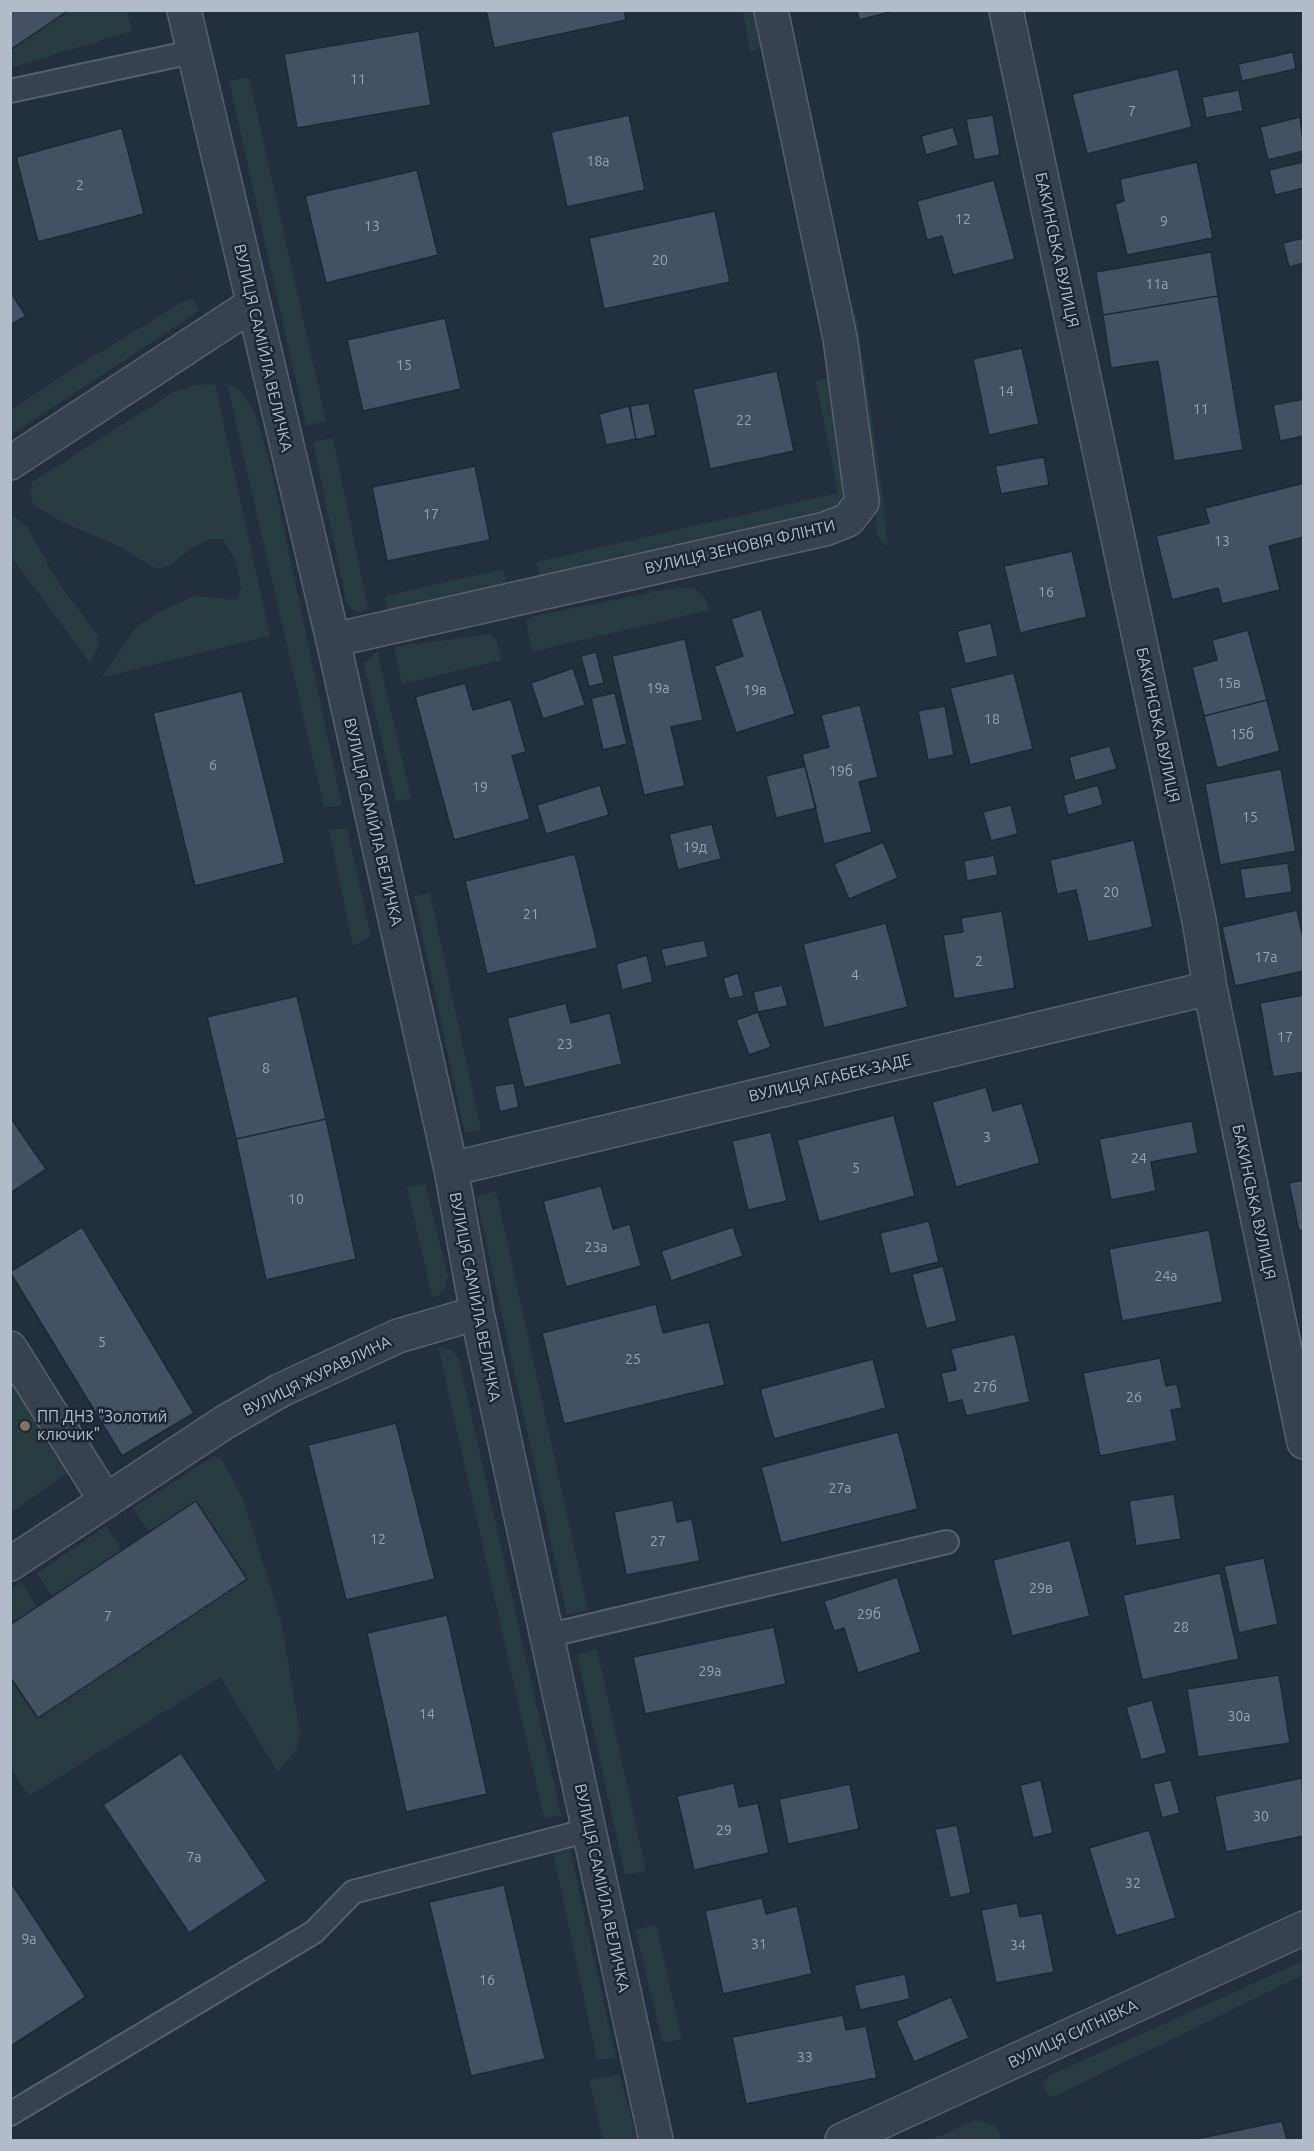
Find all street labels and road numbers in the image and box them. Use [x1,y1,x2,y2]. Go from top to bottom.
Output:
street label: БАКИНСЬКА ВУЛИЦЯ [1031,171,1083,329]
street label: ВУЛИЦЯ САМІЙЛА ВЕЛИЧКА [230,242,296,454]
street label: ВУЛИЦЯ ЗЕНОВІЯ ФЛІНТИ [643,516,837,578]
street label: БАКИНСЬКА ВУЛИЦЯ [1132,646,1184,804]
street label: ВУЛИЦЯ САМІЙЛА ВЕЛИЧКА [340,716,406,928]
street label: ВУЛИЦЯ АГАБЕК-ЗАДЕ [747,1050,913,1106]
street label: БАКИНСЬКА ВУЛИЦЯ [1228,1123,1280,1281]
street label: ВУЛИЦЯ САМІЙЛА ВЕЛИЧКА [445,1191,505,1403]
street label: ВУЛИЦЯ ЖУРАВЛИНА [240,1332,394,1420]
street label: ВУЛИЦЯ САМІЙЛА ВЕЛИЧКА [570,1782,634,1994]
street label: ВУЛИЦЯ СИГНІВКА [1005,1996,1141,2072]

